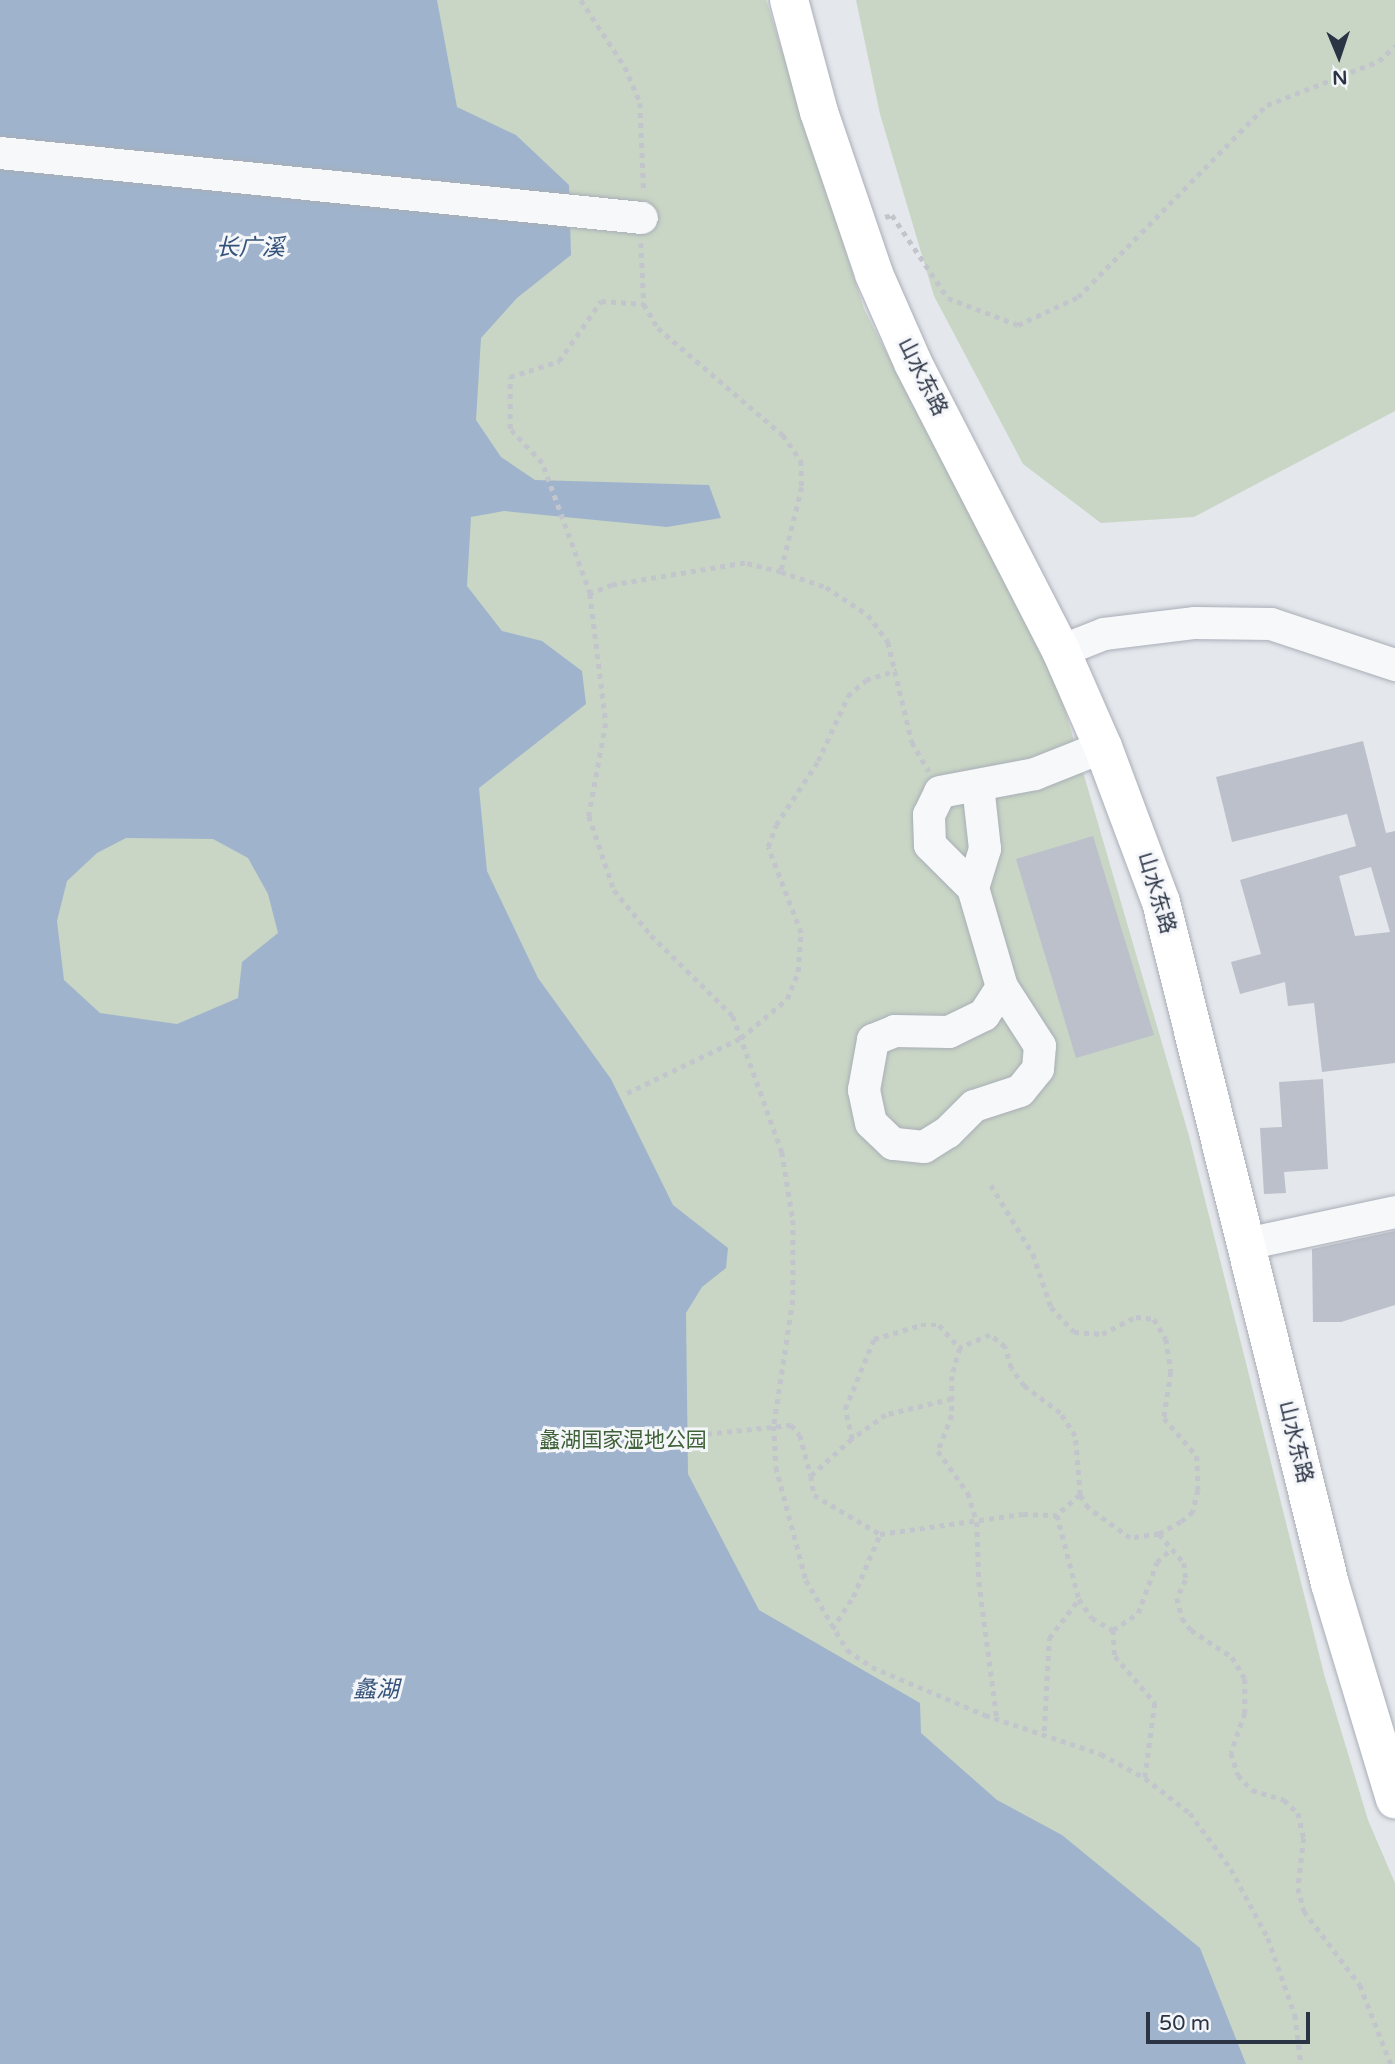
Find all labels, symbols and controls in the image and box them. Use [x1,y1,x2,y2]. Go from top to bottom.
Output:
north arrow [1304,21,1374,91]
text: N [1332,66,1348,88]
water label: 长广溪 [216,234,284,262]
street label: 山水东路 [892,334,952,420]
street label: 山水东路 [1132,849,1180,937]
street label: 山水东路 [1273,1398,1317,1486]
park label: 蠡湖国家湿地公园 [539,1428,707,1454]
water label: 蠡湖 [353,1676,399,1704]
scale bar [1150,1997,1314,2041]
text: 50 m [1159,2011,1210,2036]

